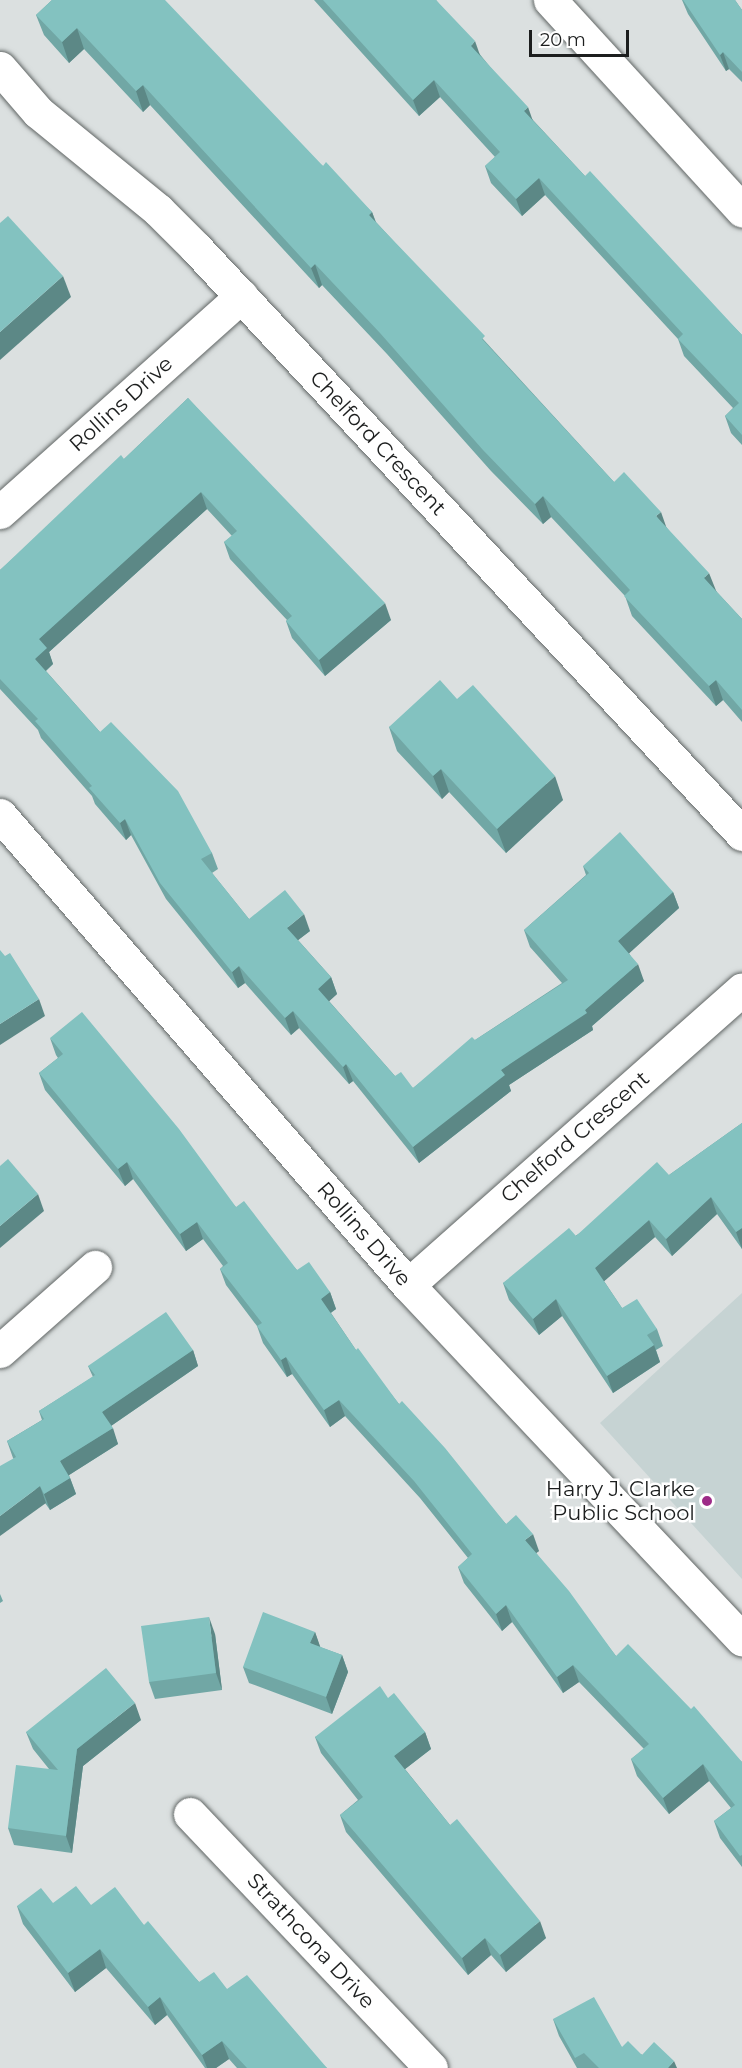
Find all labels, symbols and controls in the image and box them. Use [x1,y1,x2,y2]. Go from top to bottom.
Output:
scale bar [532,18,632,56]
text: 20 m [540,29,586,51]
street label: Rollins Drive [64,351,178,457]
street label: Chelford Crescent [305,366,451,520]
street label: Chelford Crescent [496,1066,654,1208]
street label: Rollins Drive [312,1177,416,1291]
place label: Harry J. Clarke Public School [546,1476,695,1526]
marker: Harry J. Clarke Public School [700,1494,714,1508]
street label: Strathcona Drive [242,1868,380,2014]

